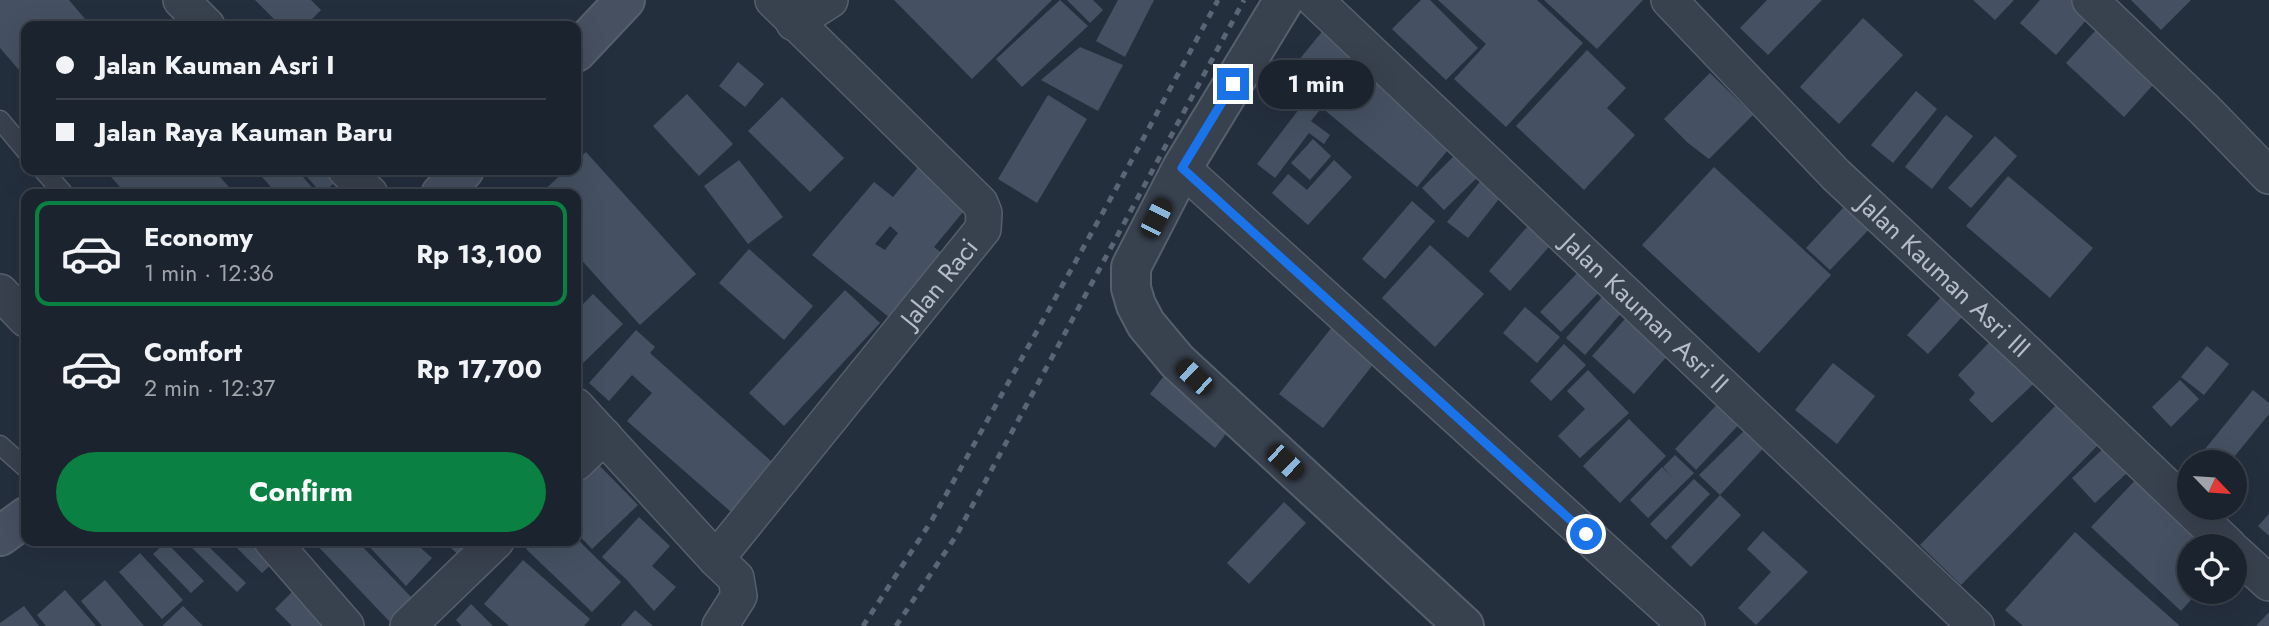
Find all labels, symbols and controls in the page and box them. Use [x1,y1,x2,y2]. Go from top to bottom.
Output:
text: Jalan Kauman Asri I [98,46,335,84]
callout: 1 min [1258,60,1373,108]
text: 1 min [1287,67,1345,101]
route end [1217,68,1249,100]
text: Jalan Raya Kauman Baru [98,113,393,151]
street label: Jalan Kauman Asri III [1847,184,2039,366]
car [1138,195,1175,241]
text: Economy [144,218,253,256]
icon: car [60,222,123,285]
street label: Jalan Kauman Asri II [1551,222,1737,402]
street label: Jalan Raci [890,230,987,338]
text: Rp 13,100 [416,235,542,273]
text: 1 min · 12:36 [144,256,274,290]
text: Comfort [144,333,242,371]
icon: car [60,337,123,400]
text: Rp 17,700 [416,350,542,388]
car [1172,355,1217,399]
text: 2 min · 12:37 [144,371,275,405]
car [1263,440,1308,484]
north arrow [2177,450,2247,520]
map controls [2177,450,2247,604]
button: Confirm [56,452,546,532]
route start [1570,518,1602,550]
button: locate [2177,534,2247,604]

